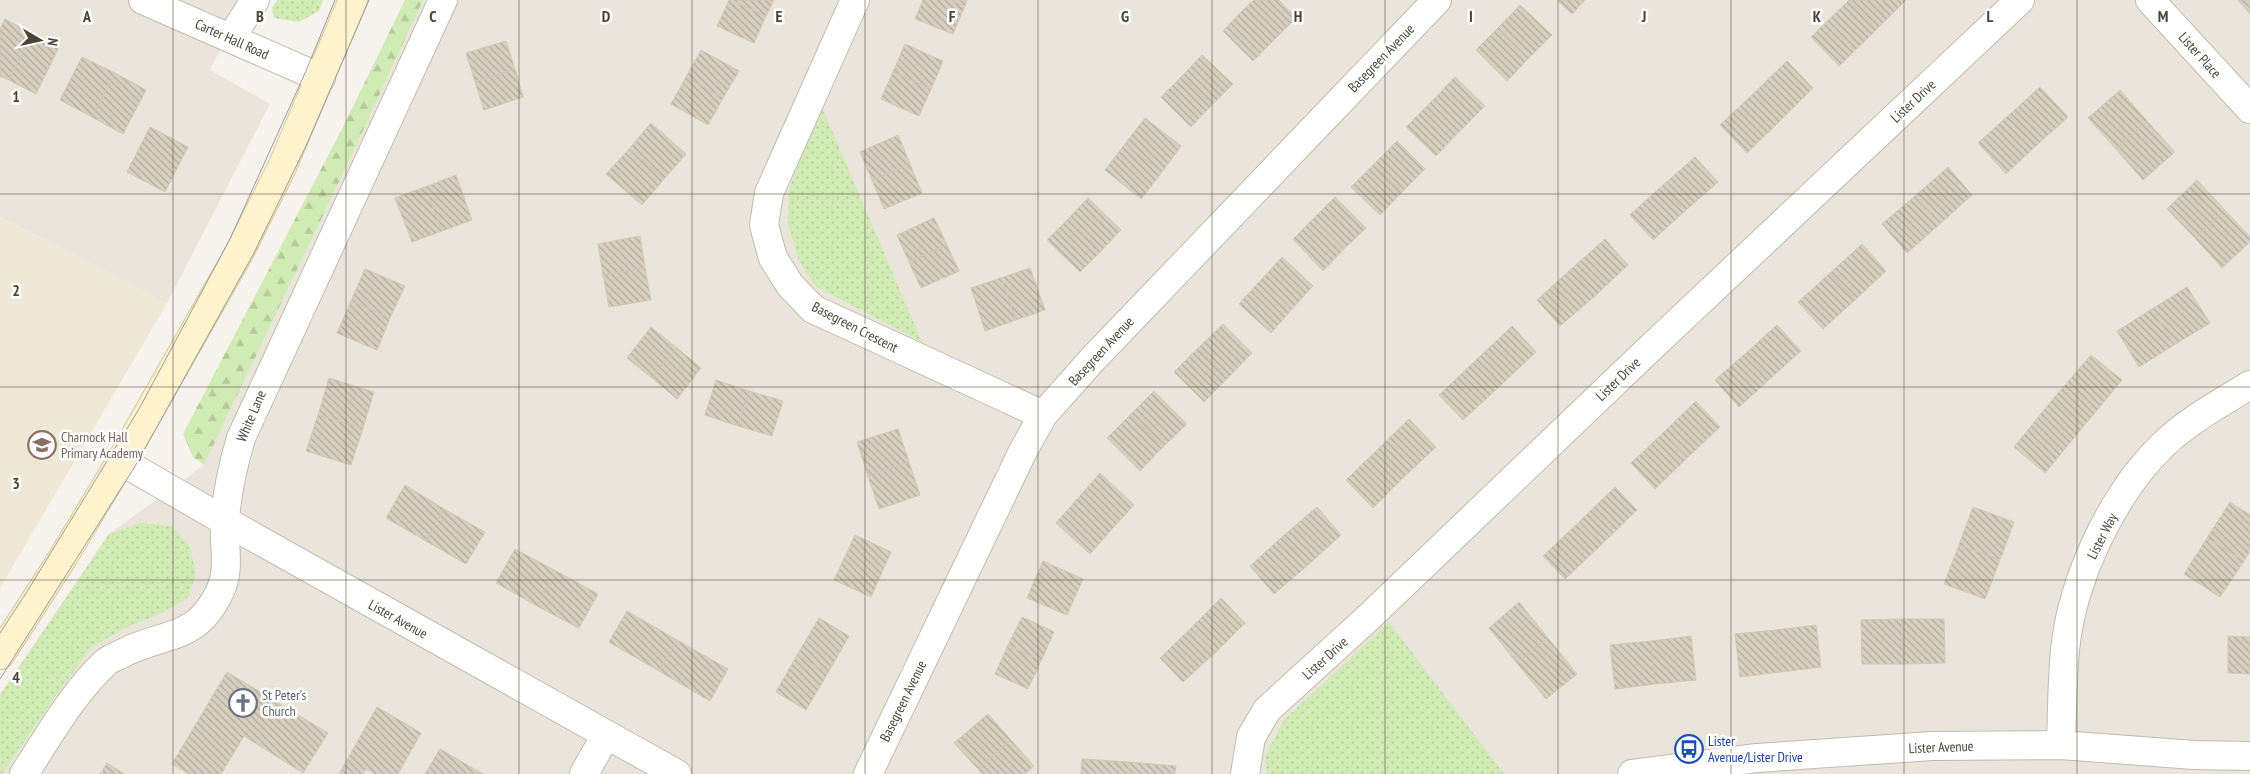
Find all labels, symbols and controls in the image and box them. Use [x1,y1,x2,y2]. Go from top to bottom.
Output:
text: A [82,6,92,26]
text: B [256,6,264,26]
text: C [429,6,437,26]
text: D [602,6,611,26]
text: E [776,6,783,26]
text: F [949,6,956,26]
text: G [1121,6,1129,26]
text: H [1294,6,1302,26]
text: I [1469,6,1473,26]
text: J [1641,6,1646,26]
text: K [1813,6,1822,26]
text: L [1987,6,1994,26]
text: M [2158,6,2168,26]
north arrow [15,15,65,65]
street label: Carter Hall Road [192,15,272,63]
street label: Basegreen Avenue [1344,20,1418,96]
street label: Lister Place [2175,28,2225,82]
text: N [43,37,62,47]
street label: Lister Drive [1887,75,1940,126]
text: 1 [12,86,20,106]
text: 2 [12,280,20,300]
street label: Basegreen Crescent [809,298,901,356]
street label: Basegreen Avenue [1064,312,1138,389]
street label: Lister Drive [1592,353,1644,405]
street label: White Lane [232,387,270,444]
place label: Charnock Hall Primary Academy [61,428,144,462]
school or university icon: Charnock Hall Primary Academy [27,430,57,460]
text: 3 [12,473,20,493]
street label: Lister Way [2083,509,2122,562]
street label: Lister Avenue [365,595,431,643]
street label: Lister Drive [1298,633,1352,683]
street label: Basegreen Avenue [876,657,930,745]
text: 4 [12,667,20,687]
place label: St Peter’s Church [262,686,306,720]
church icon: St Peter’s Church [228,688,258,718]
place label: Lister Avenue/Lister Drive [1708,732,1803,766]
bus stop icon: Lister Avenue/Lister Drive [1674,734,1704,764]
street label: Lister Avenue [1908,737,1974,757]

